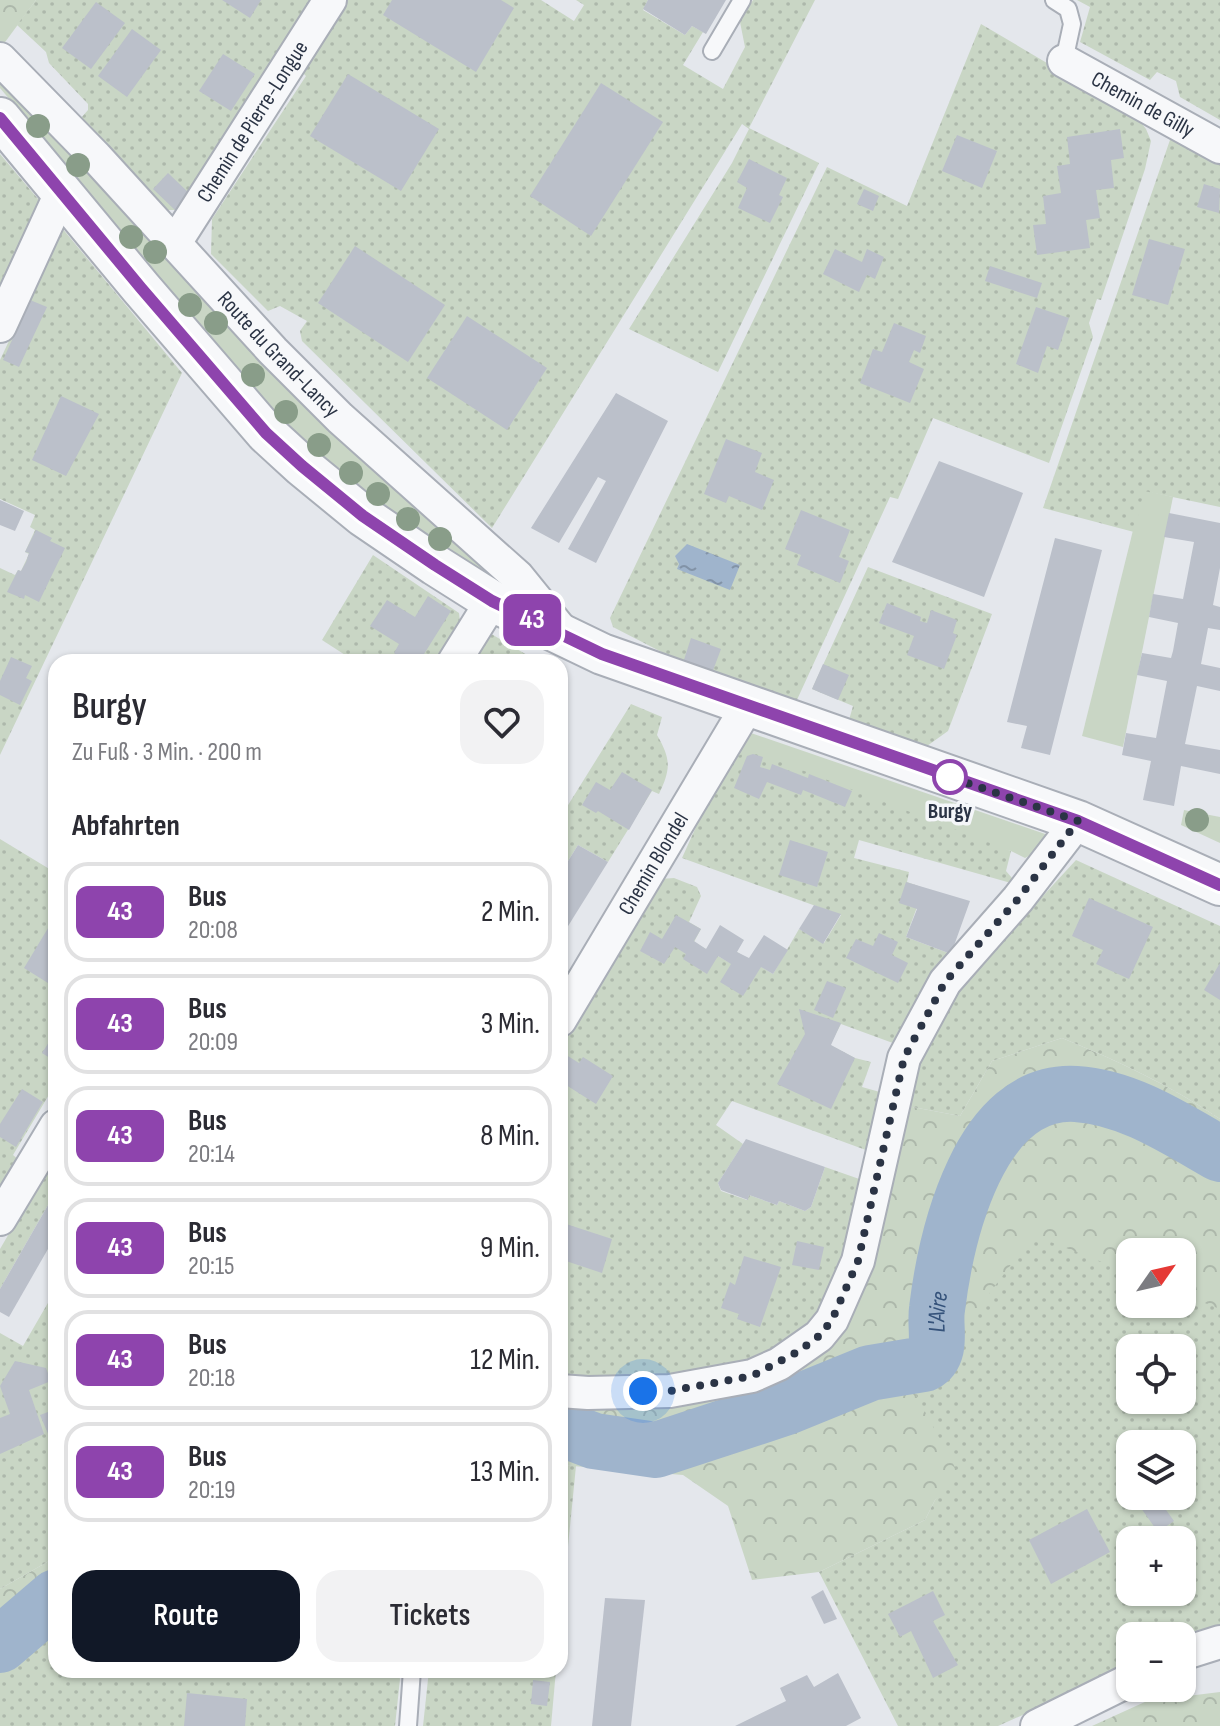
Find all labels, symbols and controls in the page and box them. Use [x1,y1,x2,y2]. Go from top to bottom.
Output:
street label: Chemin de Pierre-Longue [191,36,314,207]
street label: Chemin de Gilly [1087,65,1199,144]
street label: Route du Grand-Lancy [212,286,345,423]
line badge: 43 [496,594,568,646]
text: 43 [519,603,545,636]
button: heart [460,680,544,764]
text: Burgy [72,684,147,729]
text: Zu Fuß · 3 Min. · 200 m [72,737,262,768]
marker: Burgy [933,760,967,794]
place label: Burgy [928,798,972,825]
text: Abfahrten [72,808,180,844]
street label: Chemin Blondel [612,808,694,920]
text: Bus [188,879,227,915]
text: 2 Min. [481,894,540,930]
text: 43 [107,895,133,928]
text: 20:08 [188,915,238,946]
text: Bus [188,991,227,1027]
text: 3 Min. [481,1006,540,1042]
text: 43 [107,1007,133,1040]
text: 20:09 [188,1027,238,1058]
text: Bus [188,1103,227,1139]
text: 8 Min. [480,1118,540,1154]
text: 43 [107,1119,133,1152]
text: 20:14 [188,1139,235,1170]
text: Bus [188,1215,227,1251]
text: 9 Min. [480,1230,540,1266]
text: 43 [107,1231,133,1264]
north arrow [1116,1238,1196,1318]
map controls [1116,1238,1196,1702]
text: 20:15 [188,1251,234,1282]
water label: L'Aire [922,1289,954,1333]
text: Bus [188,1327,227,1363]
button: locate [1116,1334,1196,1414]
text: 12 Min. [470,1342,540,1378]
text: 43 [107,1343,133,1376]
text: 20:18 [188,1363,235,1394]
your location [623,1371,663,1411]
button: layers [1116,1430,1196,1510]
text: Bus [188,1439,227,1475]
text: 13 Min. [470,1454,540,1490]
text: 43 [107,1455,133,1488]
text: 20:19 [188,1475,236,1506]
button: + [1116,1526,1196,1606]
button: Route [72,1570,300,1662]
button: Tickets [316,1570,544,1662]
button: − [1116,1622,1196,1702]

